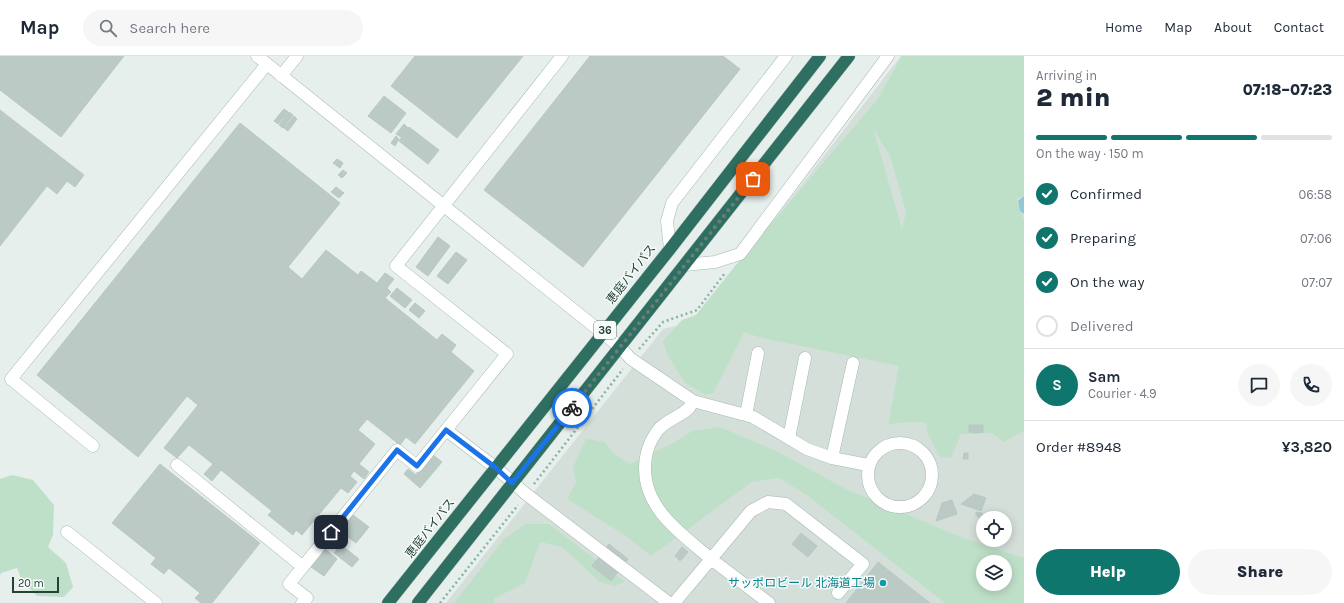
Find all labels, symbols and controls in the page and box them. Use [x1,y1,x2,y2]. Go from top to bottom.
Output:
search box [83,10,363,46]
text: Map [20,17,59,39]
icon: search [97,17,119,39]
text: Search here [129,19,210,37]
text: Home [1105,19,1142,36]
text: Map [1164,19,1192,36]
text: About [1214,19,1252,36]
text: Contact [1274,19,1324,36]
text: Arriving in [1036,68,1097,83]
text: 07:18–07:23 [1243,81,1332,99]
text: 2 min [1036,82,1111,113]
text: On the way · 150 m [1036,146,1144,161]
pin [736,162,770,196]
icon: bag [742,168,764,190]
icon: check [1036,183,1058,205]
text: Confirmed [1070,185,1142,203]
text: 06:58 [1299,187,1332,202]
icon: check [1036,227,1058,249]
text: Preparing [1070,229,1136,247]
text: 07:06 [1300,231,1332,246]
street label: 恵庭バイパス [603,241,659,307]
icon: check [1036,271,1058,293]
text: On the way [1070,273,1144,291]
text: 07:07 [1301,275,1332,290]
text: Delivered [1070,317,1134,335]
road number: 36 [594,321,616,339]
button: chat [1238,364,1280,406]
button: phone [1290,364,1332,406]
text: Sam [1088,368,1121,386]
text: S [1052,376,1062,394]
text: Courier · 4.9 [1088,386,1157,401]
courier [552,388,592,428]
icon: bike [561,397,583,419]
text: Order #8948 [1036,438,1122,456]
text: ¥3,820 [1282,438,1332,456]
street label: 恵庭バイパス [402,495,458,561]
map controls [976,511,1012,591]
button: locate [976,511,1012,547]
pin [314,515,348,549]
icon: home [320,521,342,543]
button: Help [1036,549,1180,595]
button: Share [1188,549,1332,595]
button: layers [976,555,1012,591]
scale bar [12,575,59,594]
place label: サッポロビール 北海道工場 [728,576,875,590]
text: 20 m [18,577,44,590]
marker: サッポロビール 北海道工場 [878,578,888,588]

